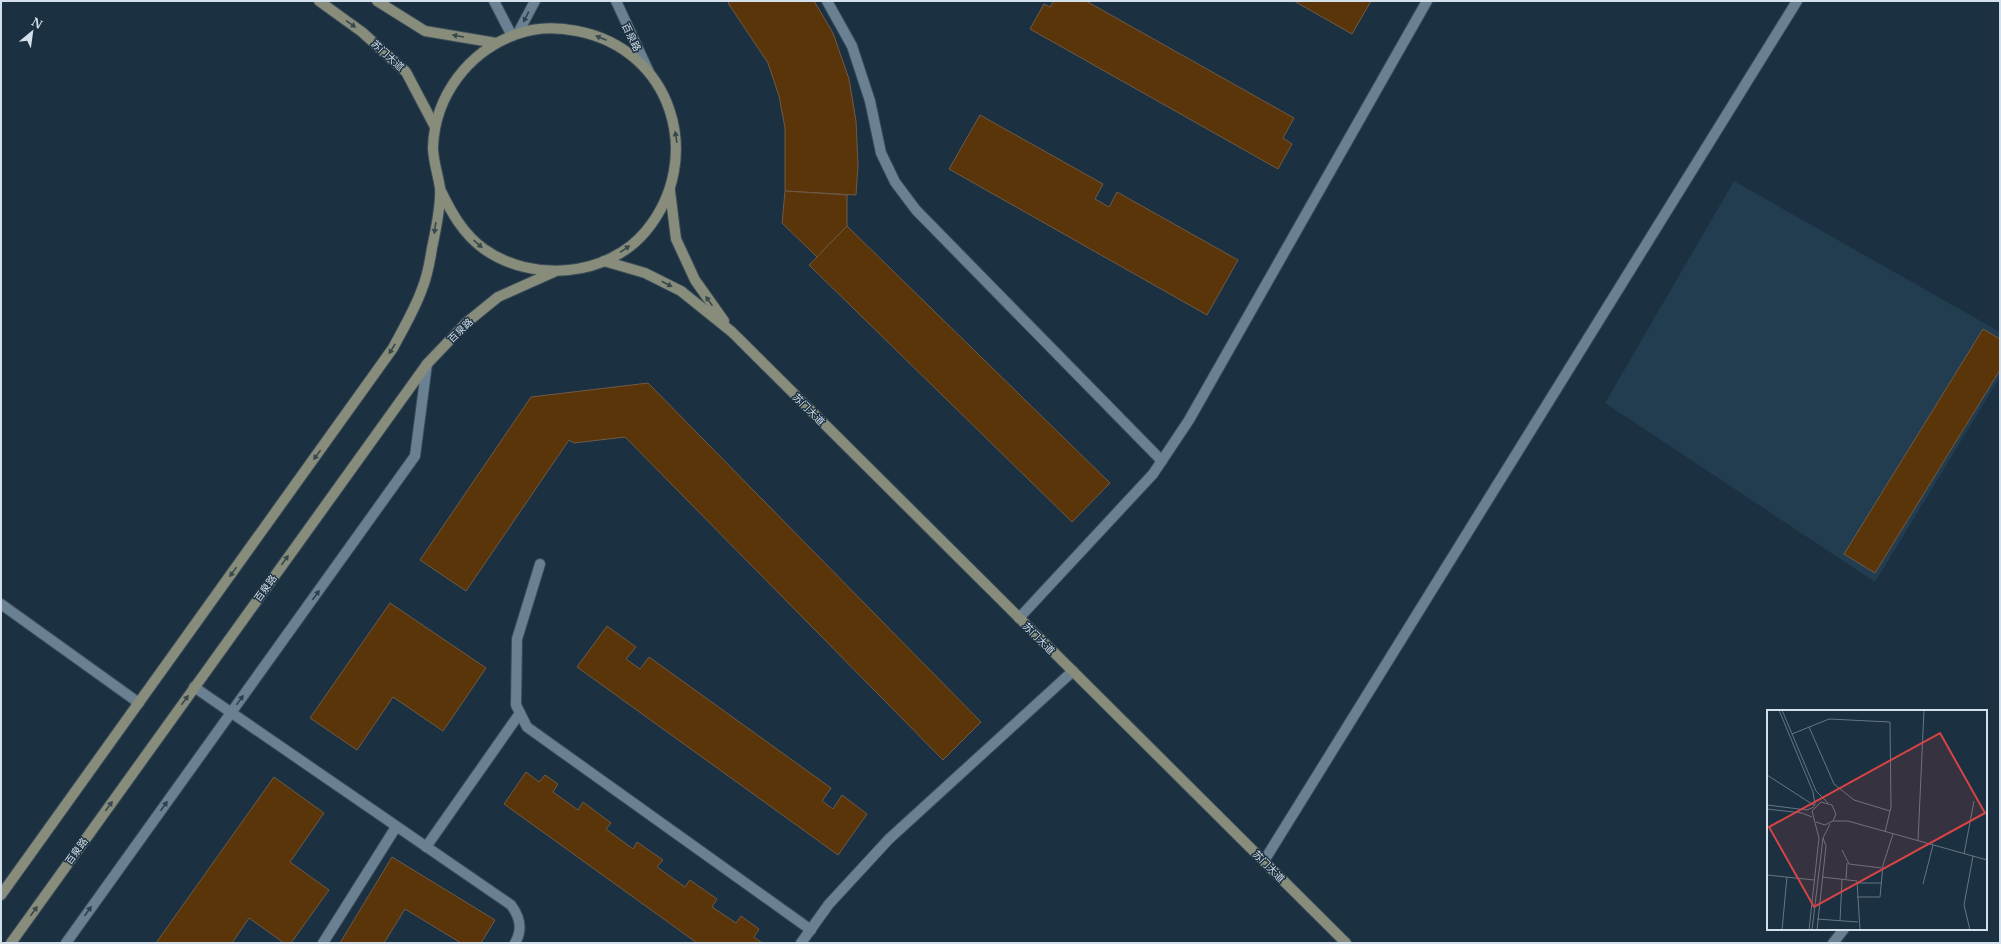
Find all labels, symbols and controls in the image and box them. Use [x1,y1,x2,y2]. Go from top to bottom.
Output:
one-way arrow [523,11,530,23]
north arrow [12,12,52,52]
text: N [29,15,45,32]
one-way arrow [345,20,356,28]
street label: 百泉路 [619,21,644,54]
one-way arrow [451,33,464,39]
one-way arrow [596,35,607,41]
street label: 苏门大道 [368,37,407,74]
one-way arrow [673,130,679,143]
one-way arrow [432,222,438,234]
one-way arrow [473,239,483,248]
one-way arrow [620,245,630,253]
one-way arrow [661,281,673,287]
one-way arrow [705,295,713,306]
street label: 百泉路 [445,315,476,345]
one-way arrow [388,344,396,355]
street label: 苏门大道 [790,391,827,428]
one-way arrow [313,450,321,461]
one-way arrow [281,555,289,566]
one-way arrow [229,567,237,578]
street label: 百泉路 [251,572,279,604]
one-way arrow [312,589,320,600]
street label: 苏门大道 [1020,620,1057,657]
one-way arrow [181,695,189,705]
one-way arrow [236,695,244,705]
inset map [1767,710,1987,930]
one-way arrow [105,800,113,811]
one-way arrow [160,800,168,811]
street label: 百泉路 [62,835,90,867]
street label: 苏门大道 [1250,848,1287,885]
one-way arrow [29,906,38,917]
one-way arrow [84,906,93,917]

